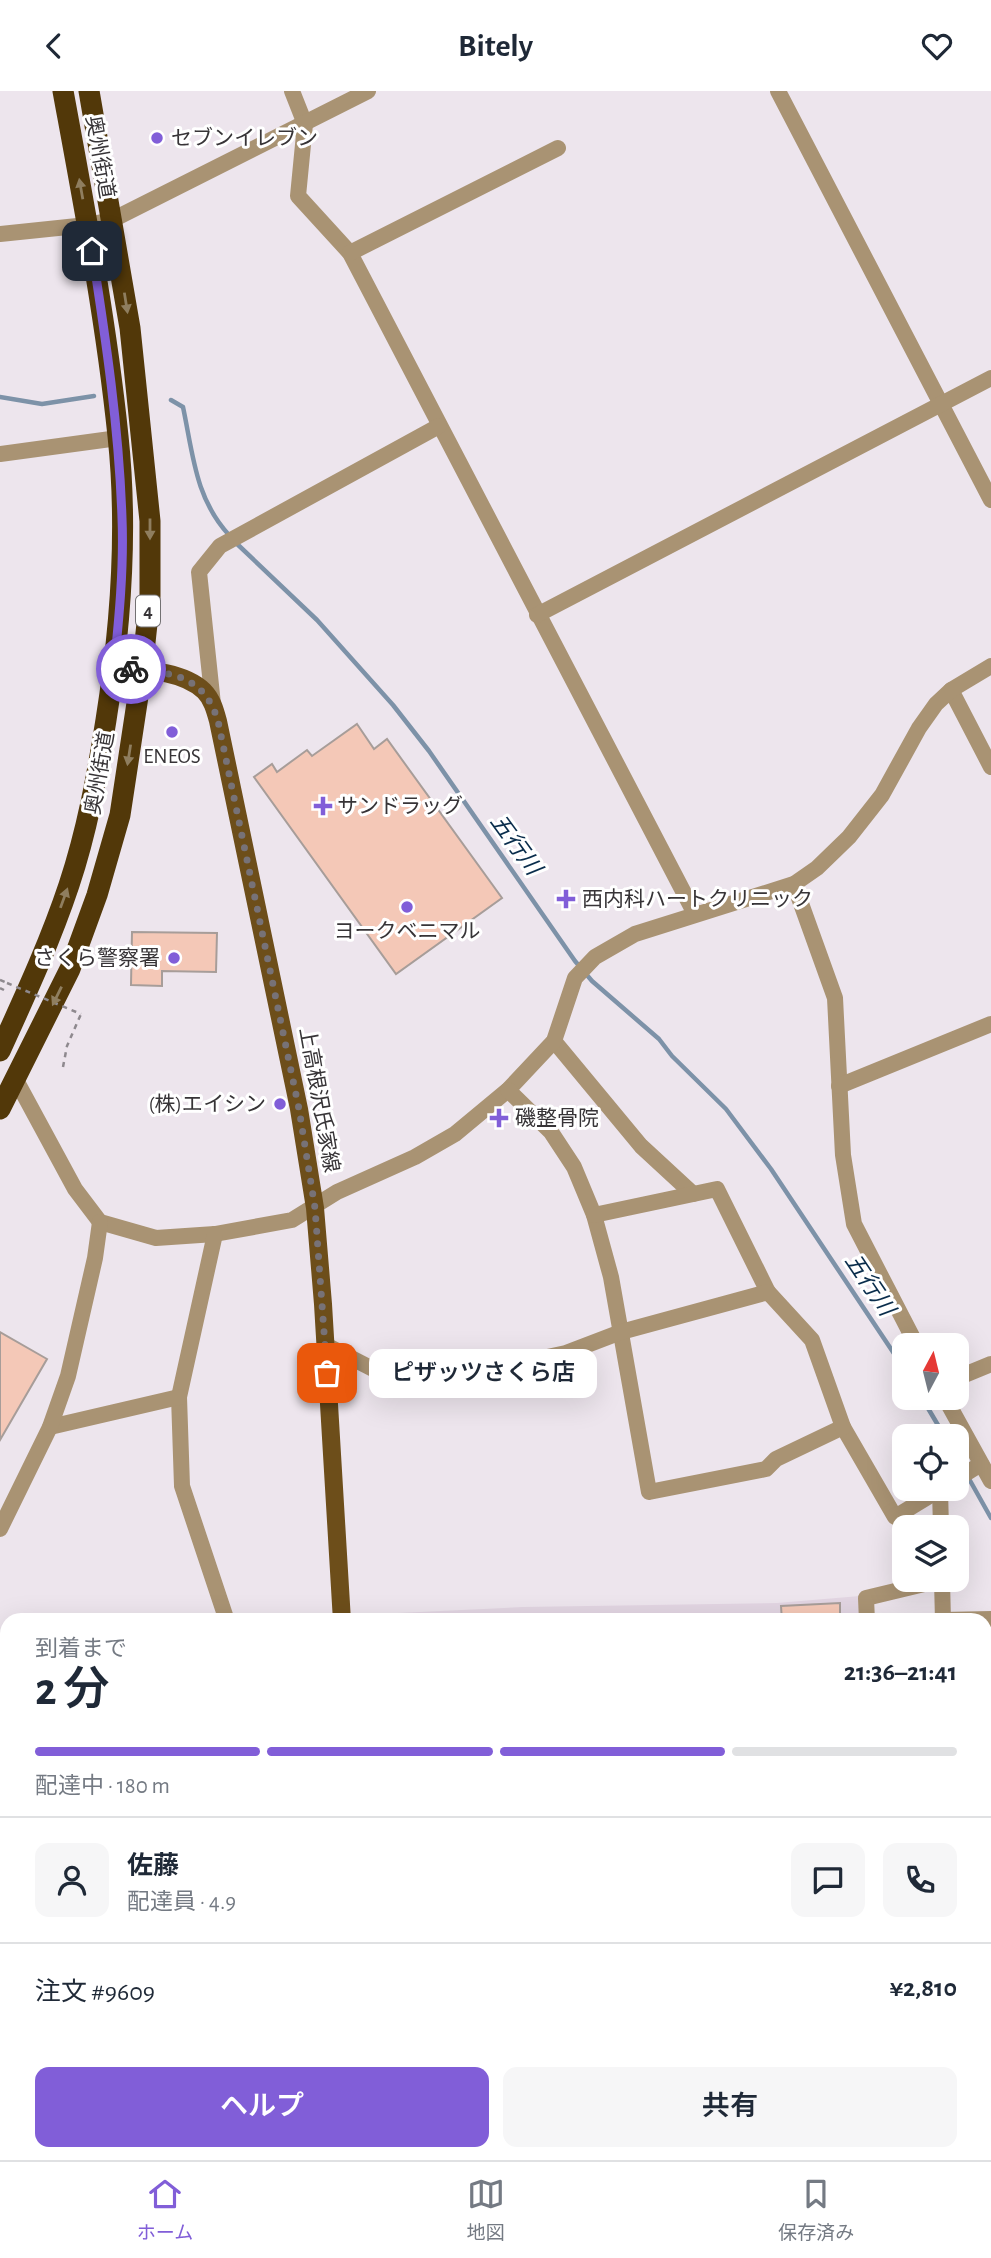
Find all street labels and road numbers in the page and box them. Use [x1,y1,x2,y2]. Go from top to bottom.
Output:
street label: 奥州街道 [82,114,119,200]
road number: 4 [136,596,160,627]
street label: 奥州街道 [81,730,118,816]
street label: 上高根沢氏家線 [296,1026,343,1174]

